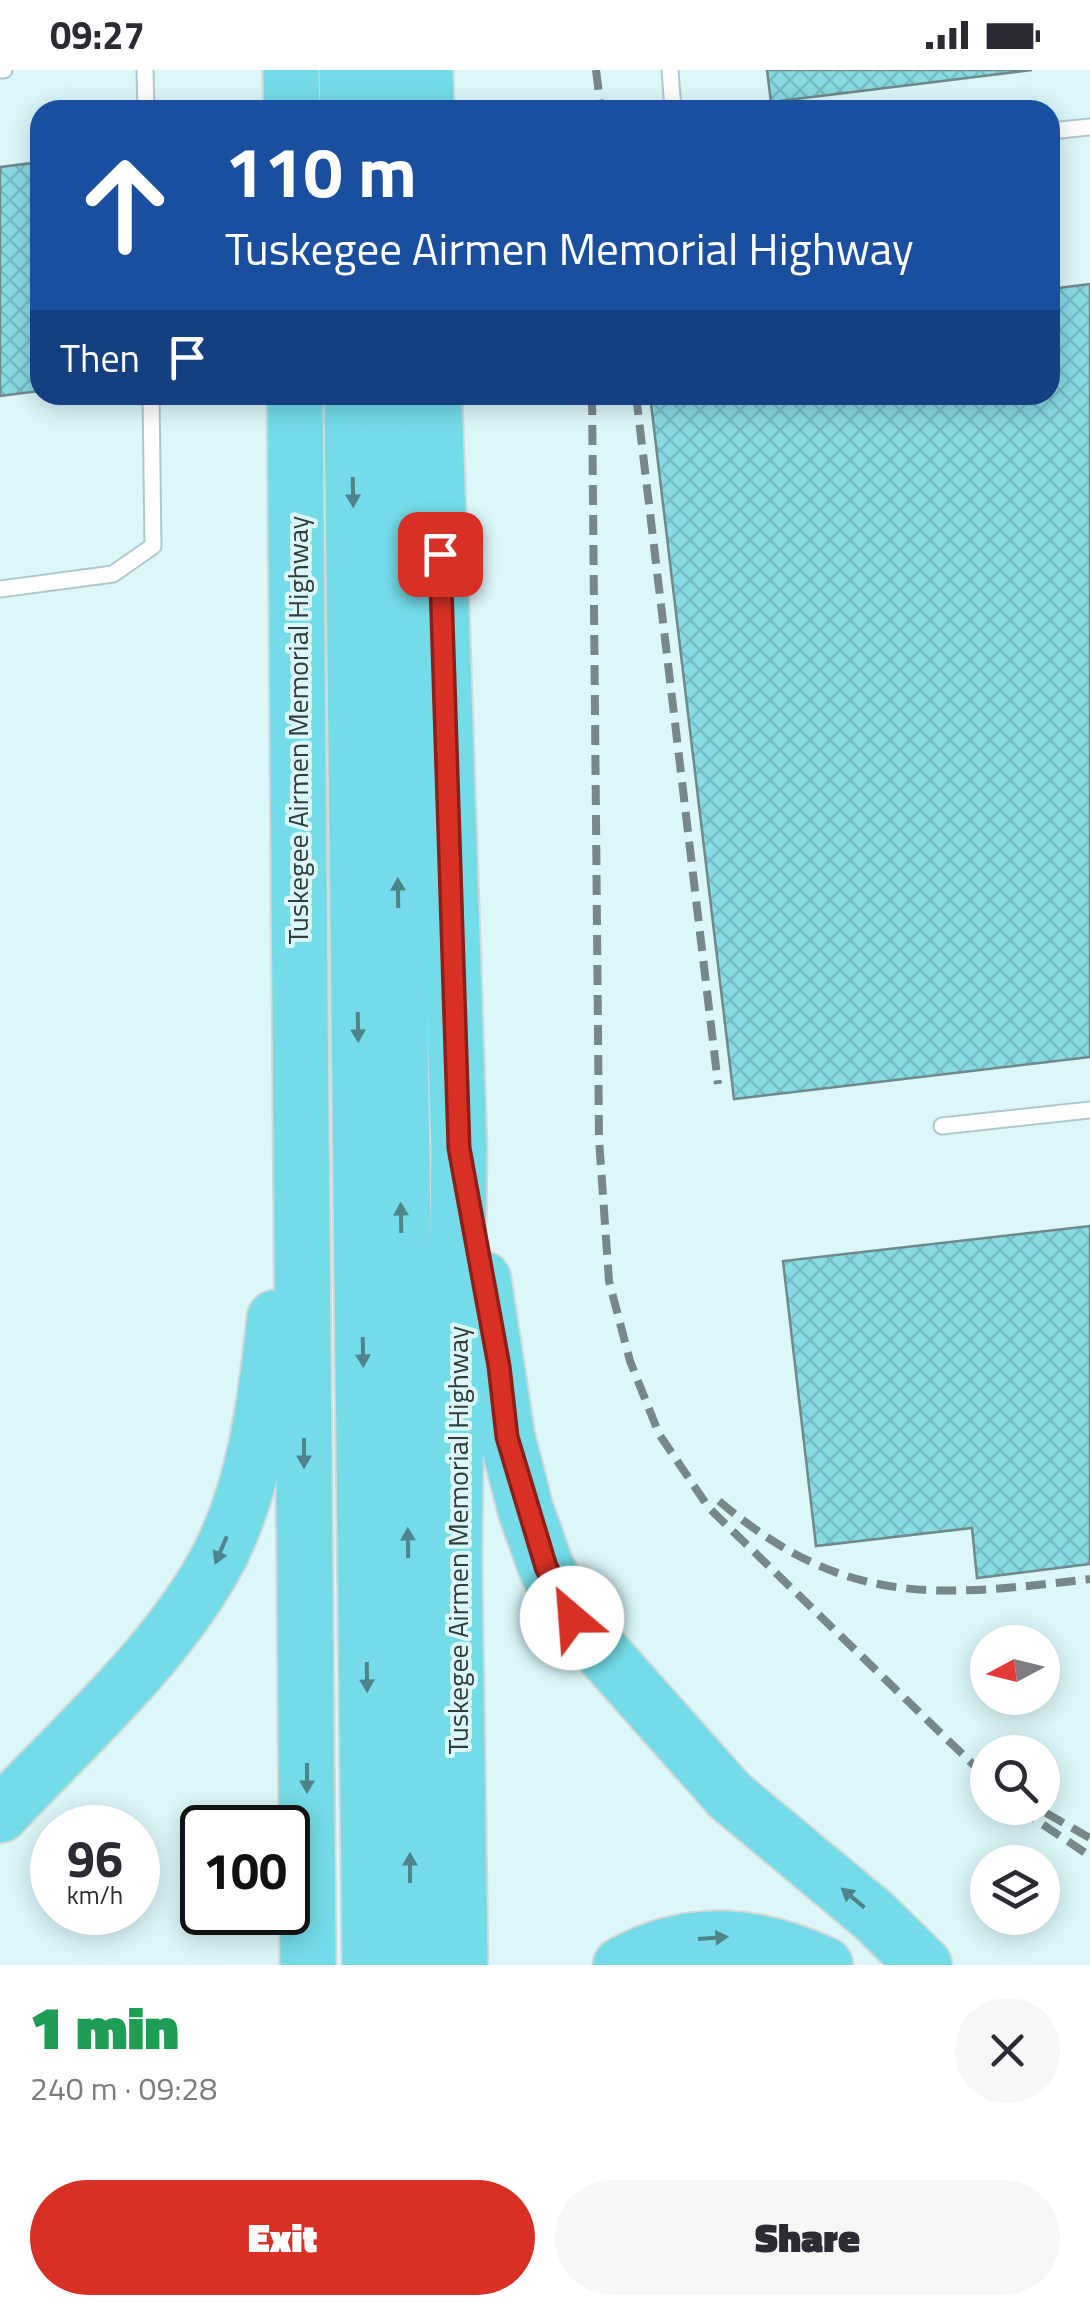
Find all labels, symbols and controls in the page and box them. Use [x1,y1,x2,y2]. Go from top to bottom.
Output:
text: 09:27 [50,6,145,64]
text: 110 m [225,118,417,224]
icon: ahead [60,140,190,270]
text: Tuskegee Airmen Memorial Highway [225,214,914,282]
text: Then [60,329,140,387]
icon: arrive [160,330,215,385]
one-way arrow [345,477,361,509]
pin [398,512,483,597]
street label: Tuskegee Airmen Memorial Highway [276,516,319,944]
icon: arrive [413,527,468,582]
one-way arrow [389,876,405,908]
one-way arrow [351,1012,367,1044]
one-way arrow [393,1201,409,1233]
street label: Tuskegee Airmen Memorial Highway [436,1326,479,1754]
one-way arrow [355,1337,371,1369]
one-way arrow [296,1438,312,1470]
one-way arrow [400,1526,416,1558]
one-way arrow [213,1535,229,1565]
position arrow [520,1566,624,1670]
north arrow [970,1625,1060,1715]
map controls [970,1625,1060,1935]
one-way arrow [359,1662,375,1694]
button: search [970,1735,1060,1825]
one-way arrow [299,1763,315,1795]
speed limit sign: 100 [180,1805,310,1935]
text: 96 [67,1820,123,1896]
button: layers [970,1845,1060,1935]
one-way arrow [402,1851,418,1883]
text: km/h [67,1876,123,1914]
one-way arrow [841,1888,866,1910]
one-way arrow [698,1930,730,1946]
text: 1 min [30,1981,179,2072]
button: close [955,1998,1060,2103]
text: 240 m · 09:28 [30,2064,217,2112]
button: Exit [30,2180,535,2295]
button: Share [555,2180,1060,2295]

